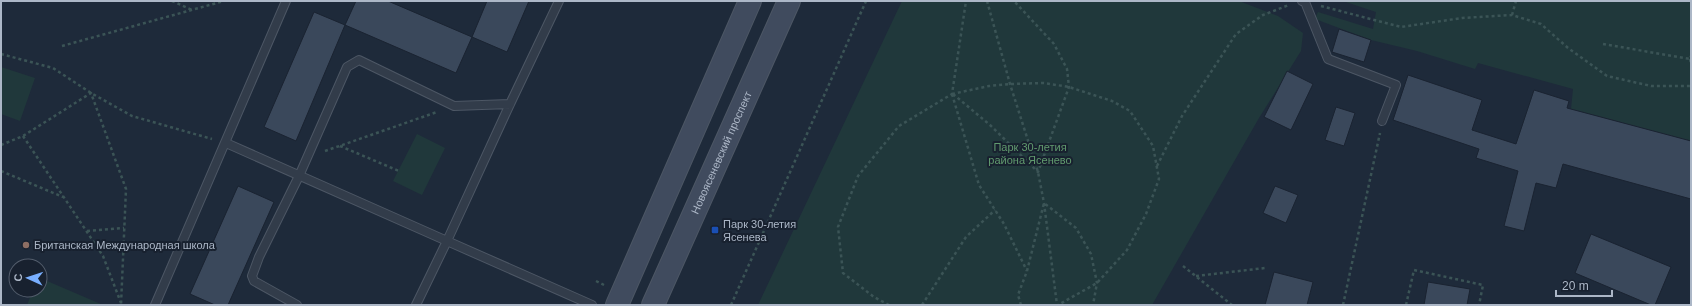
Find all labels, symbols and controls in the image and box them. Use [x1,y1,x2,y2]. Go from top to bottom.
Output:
street label: Новоясеневский проспект [689,89,754,216]
park label: Парк 30-летия района Ясенево [988,141,1072,166]
place label: Парк 30-летия Ясенева [723,218,796,243]
marker: Парк 30-летия Ясенева [710,225,720,235]
place label: Британская Международная школа [34,239,216,251]
marker: Британская Международная школа [21,240,31,250]
north arrow [8,258,48,298]
scale bar [1556,272,1612,298]
text: С [12,273,24,282]
text: 20 m [1562,279,1589,293]

